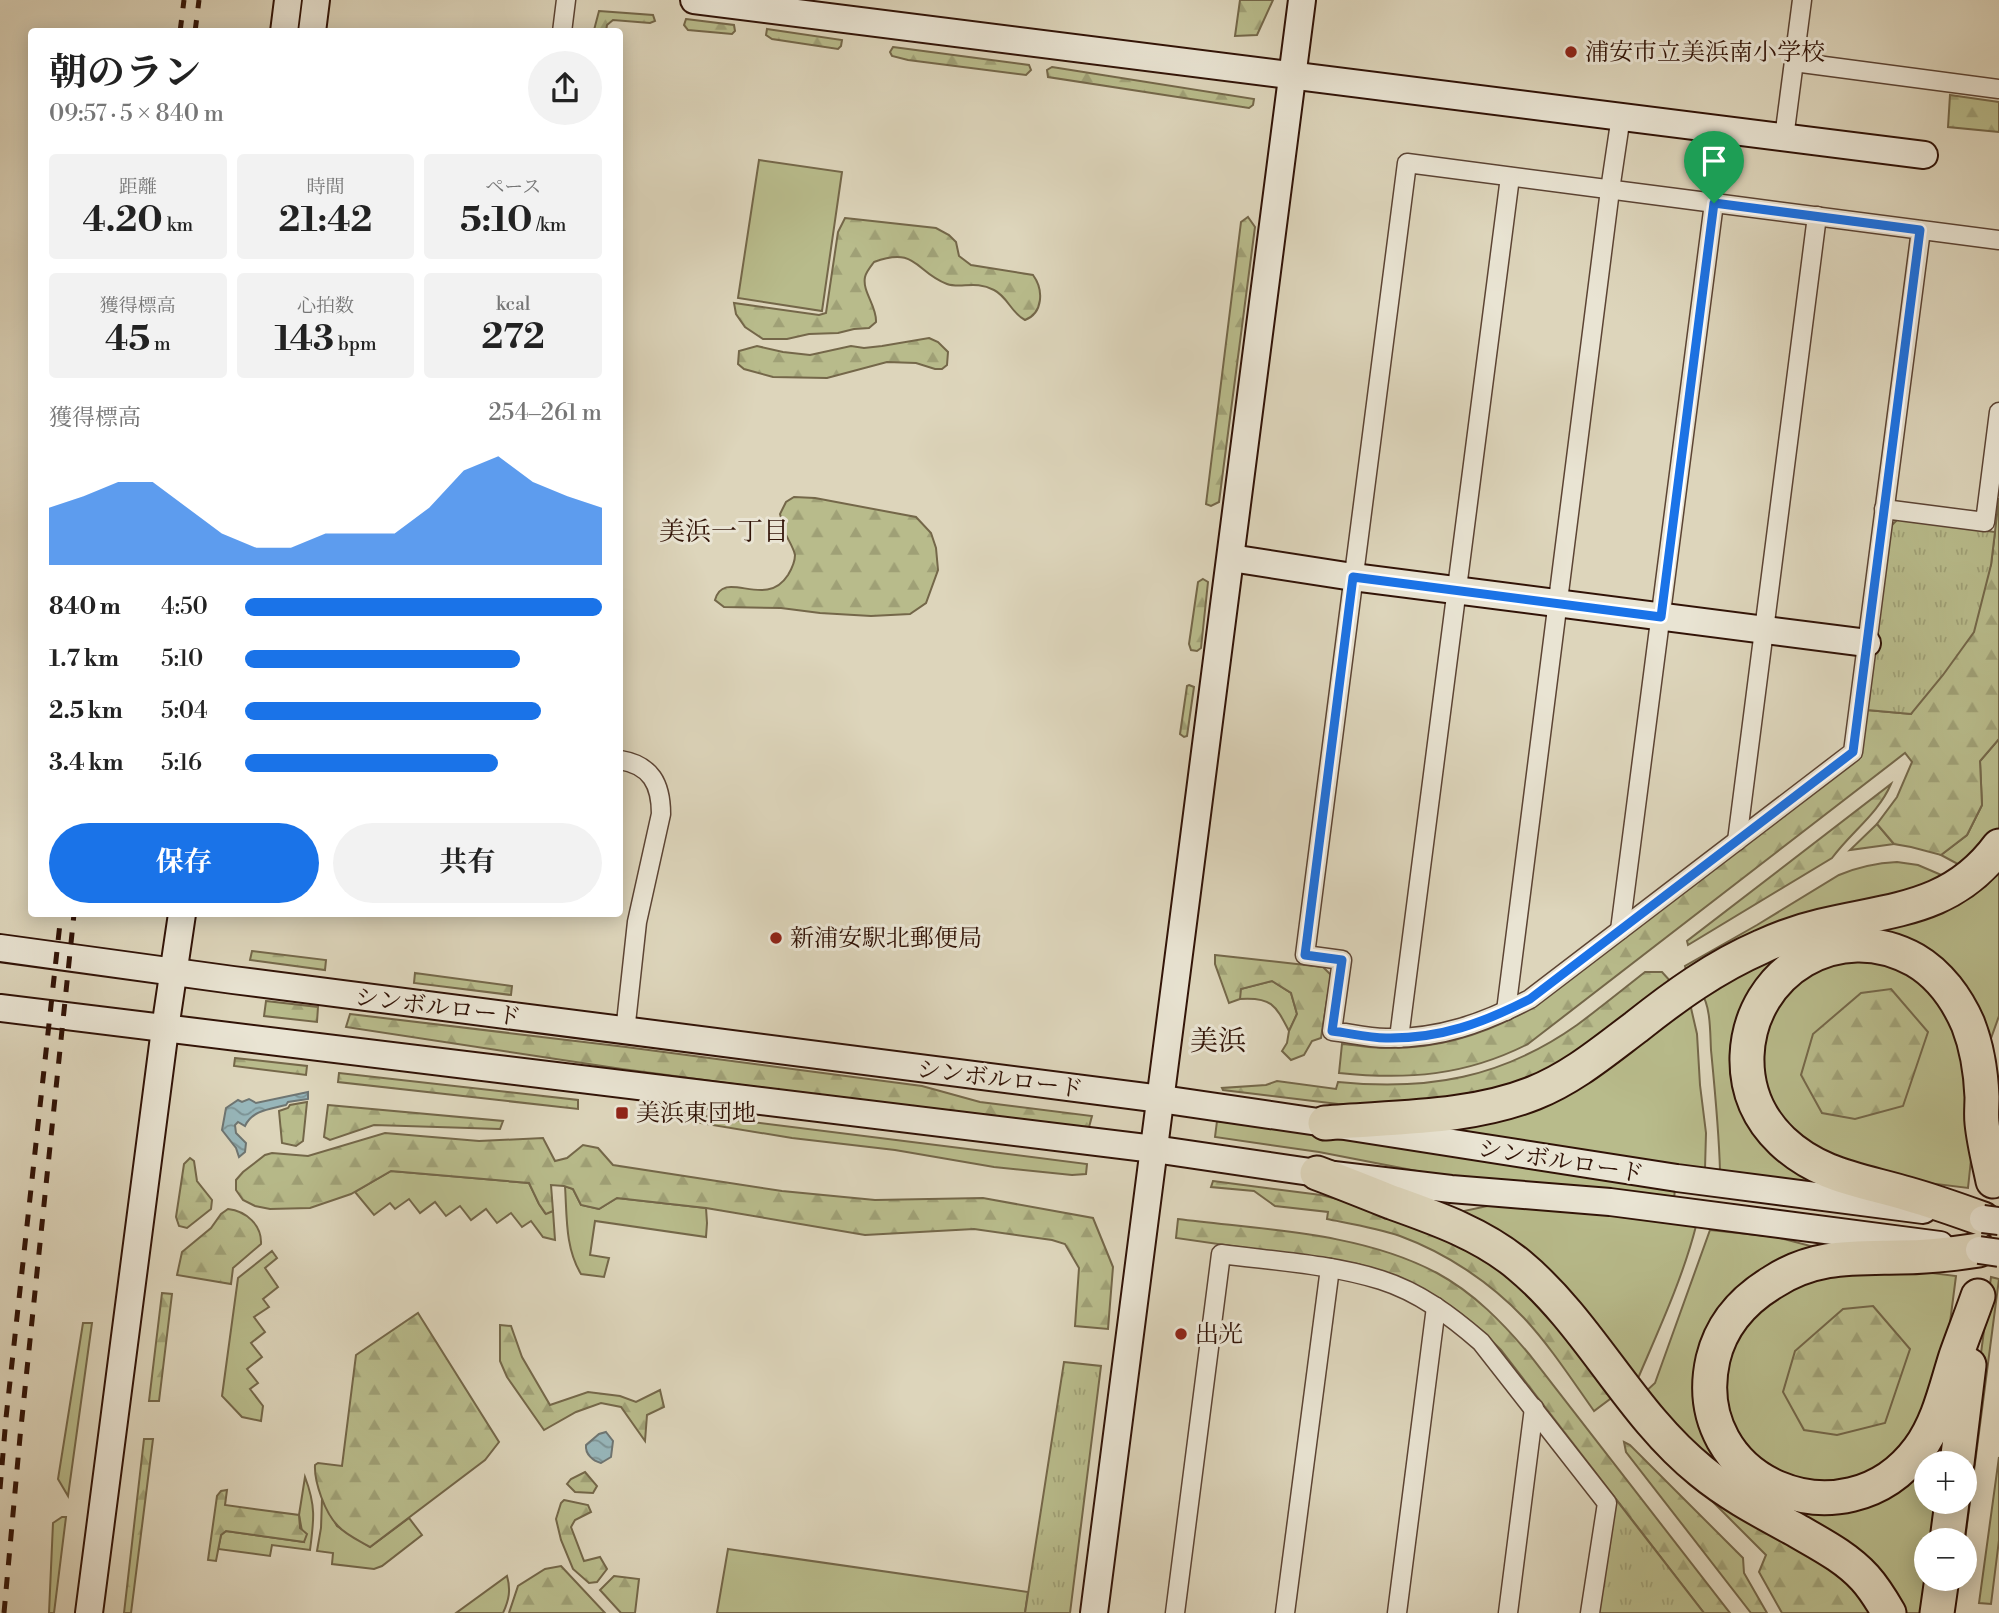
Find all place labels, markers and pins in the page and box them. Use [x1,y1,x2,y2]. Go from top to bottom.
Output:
place label: 浦安市立美浜南小学校 [1585,38,1825,68]
marker: 浦安市立美浜南小学校 [1563,44,1579,60]
pin [1684,131,1744,203]
place label: 新浦安駅北郵便局 [790,924,982,954]
marker: 新浦安駅北郵便局 [768,930,784,946]
place label: 美浜東団地 [636,1099,756,1129]
marker: 美浜東団地 [614,1105,630,1121]
place label: 出光 [1195,1320,1243,1350]
marker: 出光 [1173,1326,1189,1342]

